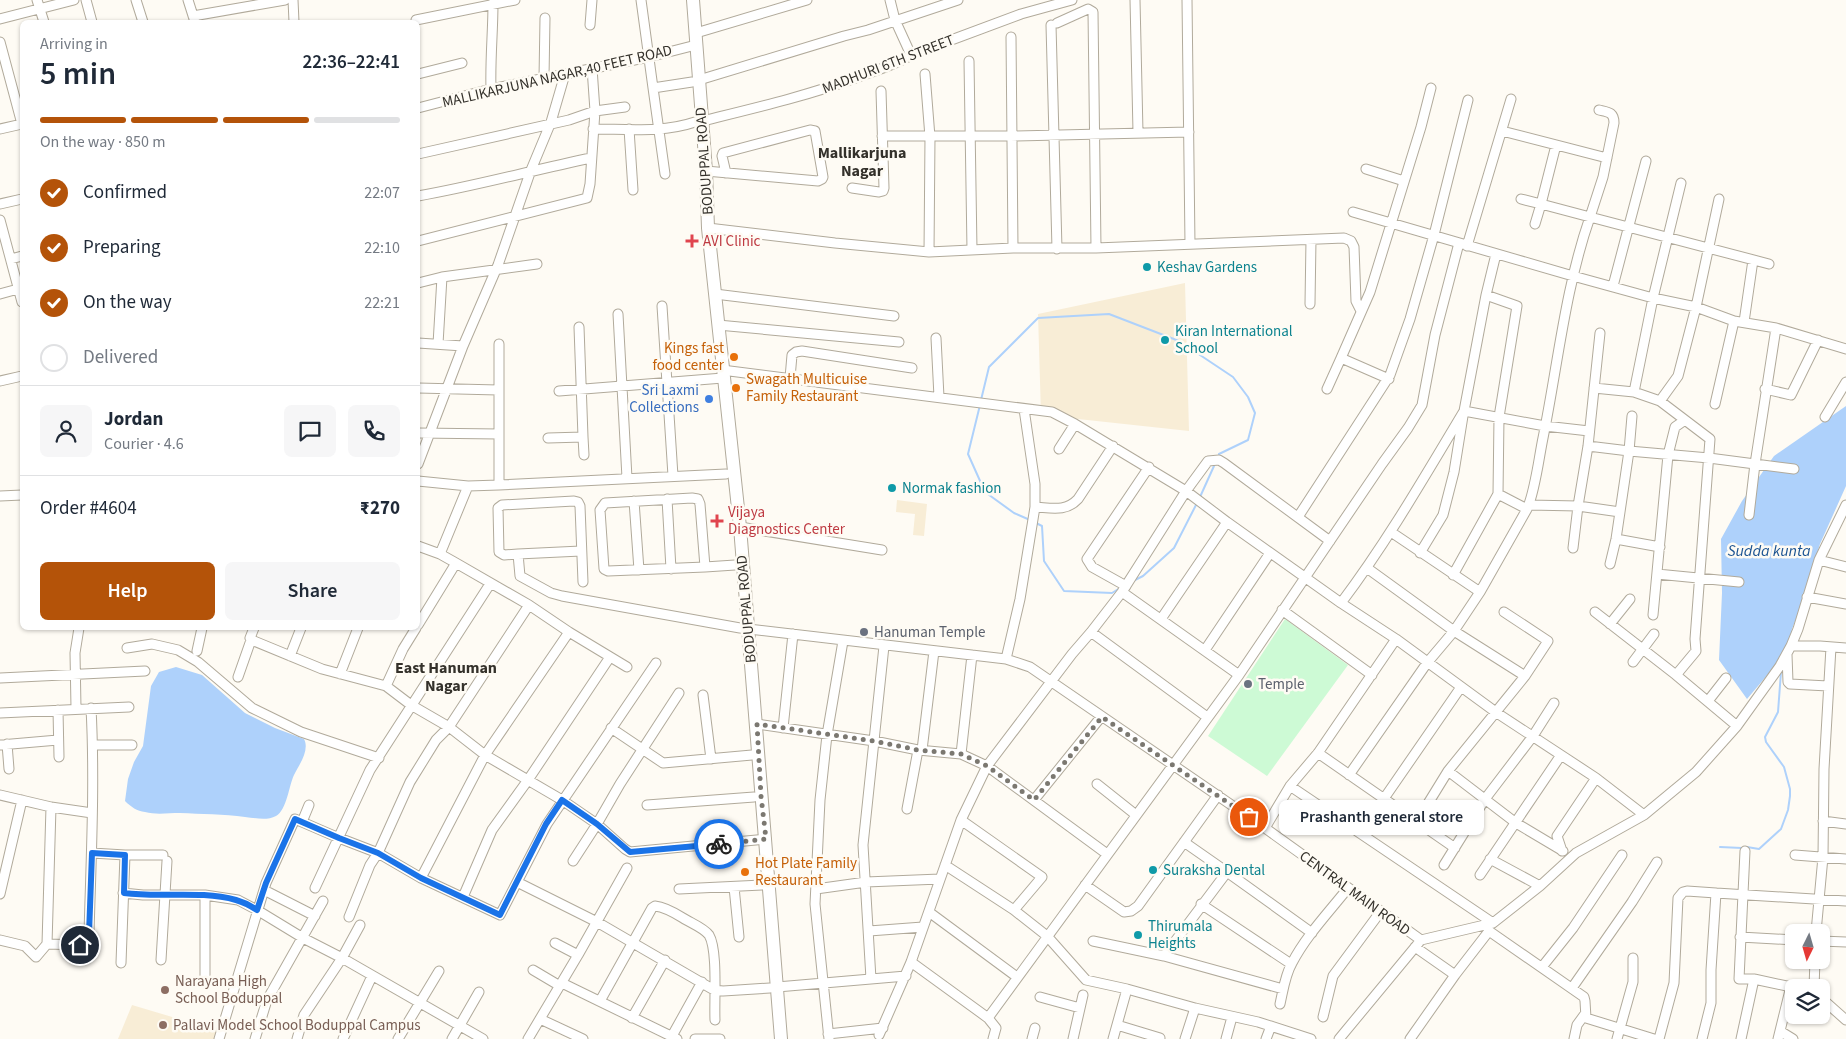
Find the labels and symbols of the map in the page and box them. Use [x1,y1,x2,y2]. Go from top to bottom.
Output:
street label: MADHURI 6TH STREET [819,30,957,99]
street label: MALLIKARJUNA NAGAR,40 FEET ROAD [440,40,674,113]
street label: BODUPPAL ROAD [690,106,719,216]
district label: Mallikarjuna Nagar [818,142,906,182]
place label: AVI Clinic [703,231,761,252]
marker: AVI Clinic [685,234,699,248]
place label: Keshav Gardens [1157,257,1257,278]
marker: Keshav Gardens [1141,261,1153,273]
place label: Kiran International School [1175,321,1293,359]
marker: Kiran International School [1159,334,1171,346]
place label: Kings fast food center [653,338,725,376]
marker: Kings fast food center [728,351,740,363]
place label: Swagath Multicuise Family Restaurant [746,369,867,407]
place label: Sri Laxmi Collections [629,380,699,418]
marker: Swagath Multicuise Family Restaurant [730,382,742,394]
marker: Sri Laxmi Collections [703,393,715,405]
place label: Normak fashion [902,478,1002,499]
marker: Normak fashion [886,482,898,494]
place label: Vijaya Diagnostics Center [728,502,846,540]
marker: Vijaya Diagnostics Center [710,514,724,528]
water label: Sudda kunta [1727,540,1811,562]
street label: BODUPPAL ROAD [731,554,762,664]
place label: Hanuman Temple [874,622,985,643]
marker: Hanuman Temple [858,626,870,638]
district label: East Hanuman Nagar [395,657,497,697]
place label: Temple [1258,674,1305,695]
marker: Temple [1242,678,1254,690]
pin [1228,796,1270,838]
callout: Prashanth general store [1279,800,1484,834]
courier [694,819,744,869]
street label: CENTRAL MAIN ROAD [1295,846,1414,941]
place label: Hot Plate Family Restaurant [755,853,857,891]
place label: Suraksha Dental [1163,860,1265,881]
marker: Suraksha Dental [1147,864,1159,876]
marker: Hot Plate Family Restaurant [739,866,751,878]
place label: Thirumala Heights [1148,916,1213,954]
pin [59,924,101,966]
north arrow [1785,924,1830,969]
marker: Thirumala Heights [1132,929,1144,941]
place label: Narayana High School Boduppal [175,971,283,1009]
marker: Narayana High School Boduppal [159,984,171,996]
place label: Pallavi Model School Boduppal Campus [173,1015,421,1036]
marker: Pallavi Model School Boduppal Campus [157,1019,169,1031]

